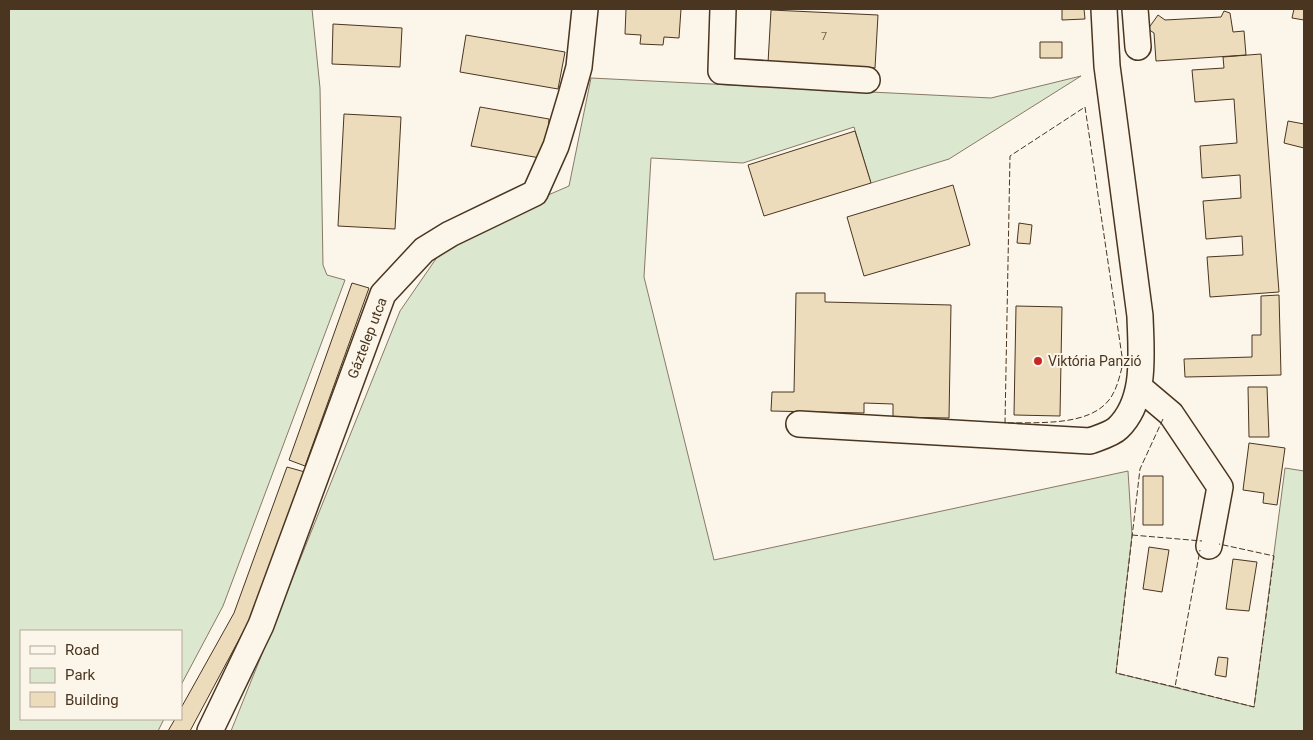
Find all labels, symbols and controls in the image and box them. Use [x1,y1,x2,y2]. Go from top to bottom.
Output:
house number: 7 [821,30,827,43]
street label: Gáztelep utca [344,295,390,381]
place label: Viktória Panzió [1048,353,1142,369]
marker: Viktória Panzió [1032,355,1044,367]
legend [20,630,182,720]
text: Road [65,641,99,659]
text: Park [65,666,96,684]
text: Building [65,691,119,709]

